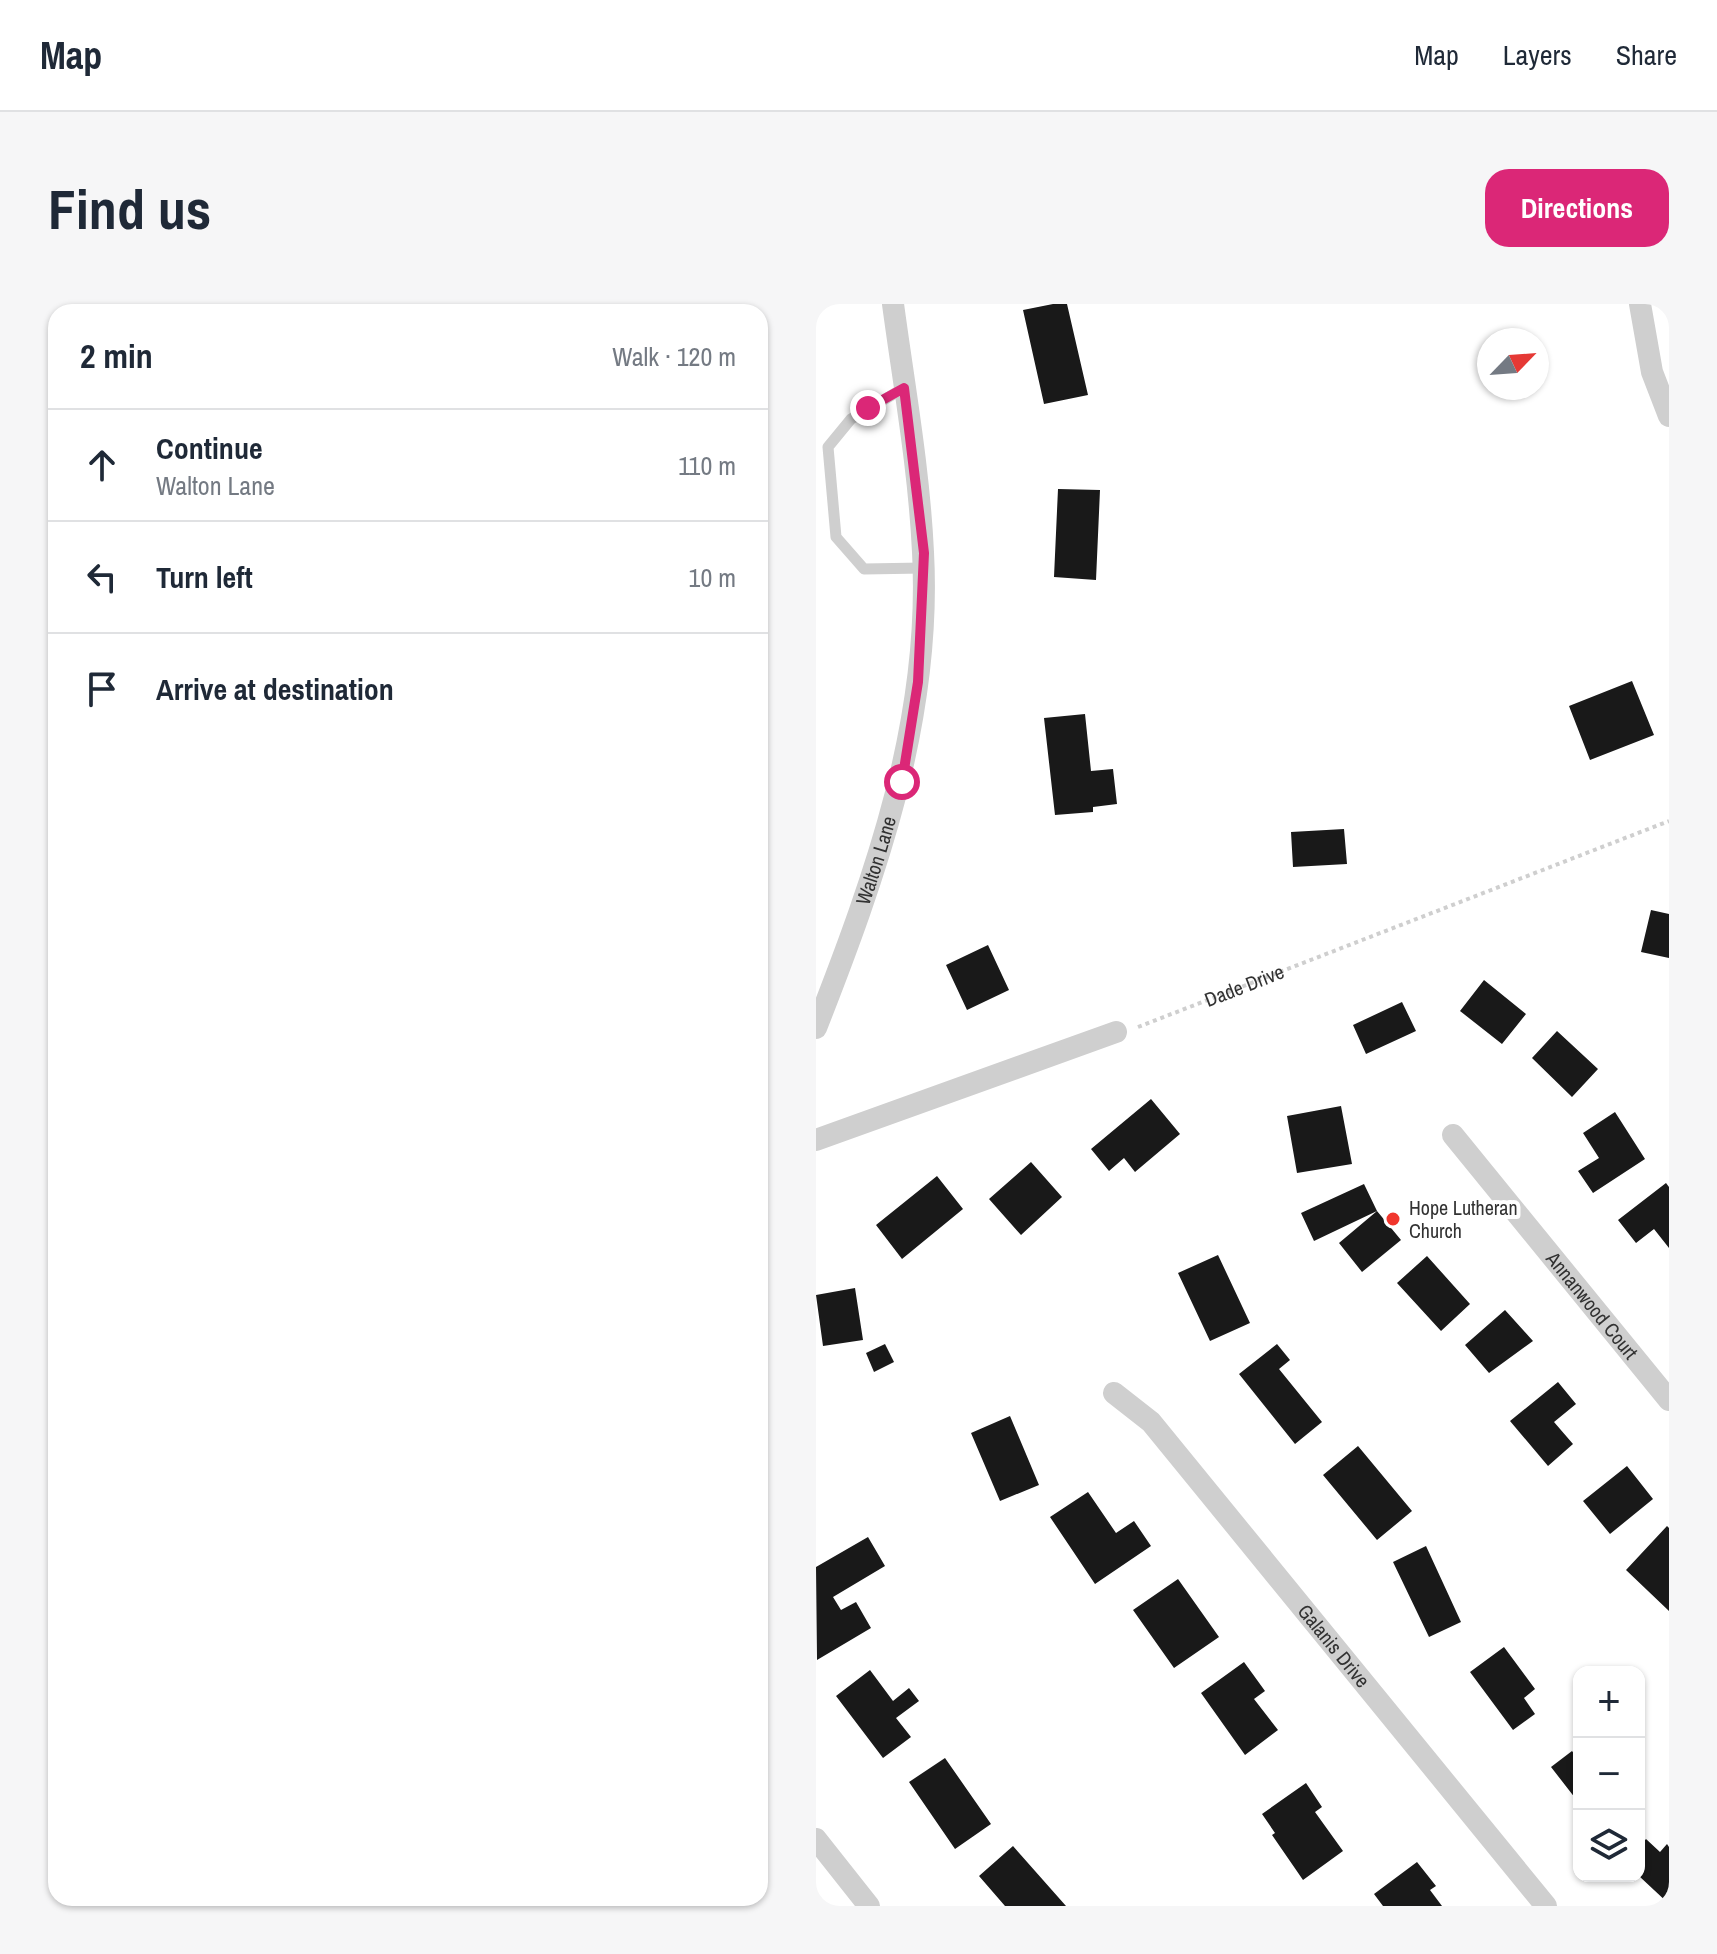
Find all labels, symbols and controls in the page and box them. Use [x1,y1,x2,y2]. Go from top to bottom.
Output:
text: Map [40,30,102,81]
text: Map [1414,36,1459,74]
text: Layers [1503,36,1572,74]
text: Share [1616,36,1677,74]
button: Directions [1485,169,1669,247]
text: Find us [48,171,211,246]
north arrow [1477,328,1549,400]
text: 2 min [80,333,153,379]
text: Walk · 120 m [612,339,736,374]
route end [850,390,886,426]
text: Continue [156,428,263,468]
icon: ahead [80,443,124,487]
text: 110 m [678,448,736,483]
text: Walton Lane [156,468,275,503]
icon: left [80,555,124,599]
text: Turn left [156,557,253,597]
text: 10 m [689,560,736,595]
icon: arrive [80,667,124,711]
text: Arrive at destination [156,669,394,709]
route start [884,764,920,800]
street label: Walton Lane [849,813,902,908]
street label: Dade Drive [1201,958,1288,1013]
place label: Hope Lutheran Church [1409,1194,1518,1244]
marker: Hope Lutheran Church [1384,1210,1402,1228]
street label: Annanwood Court [1540,1245,1645,1365]
street label: Galanis Drive [1292,1598,1376,1693]
map controls [1573,1666,1645,1882]
button: + [1573,1666,1645,1738]
button: − [1573,1738,1645,1810]
button: layers [1573,1810,1645,1882]

